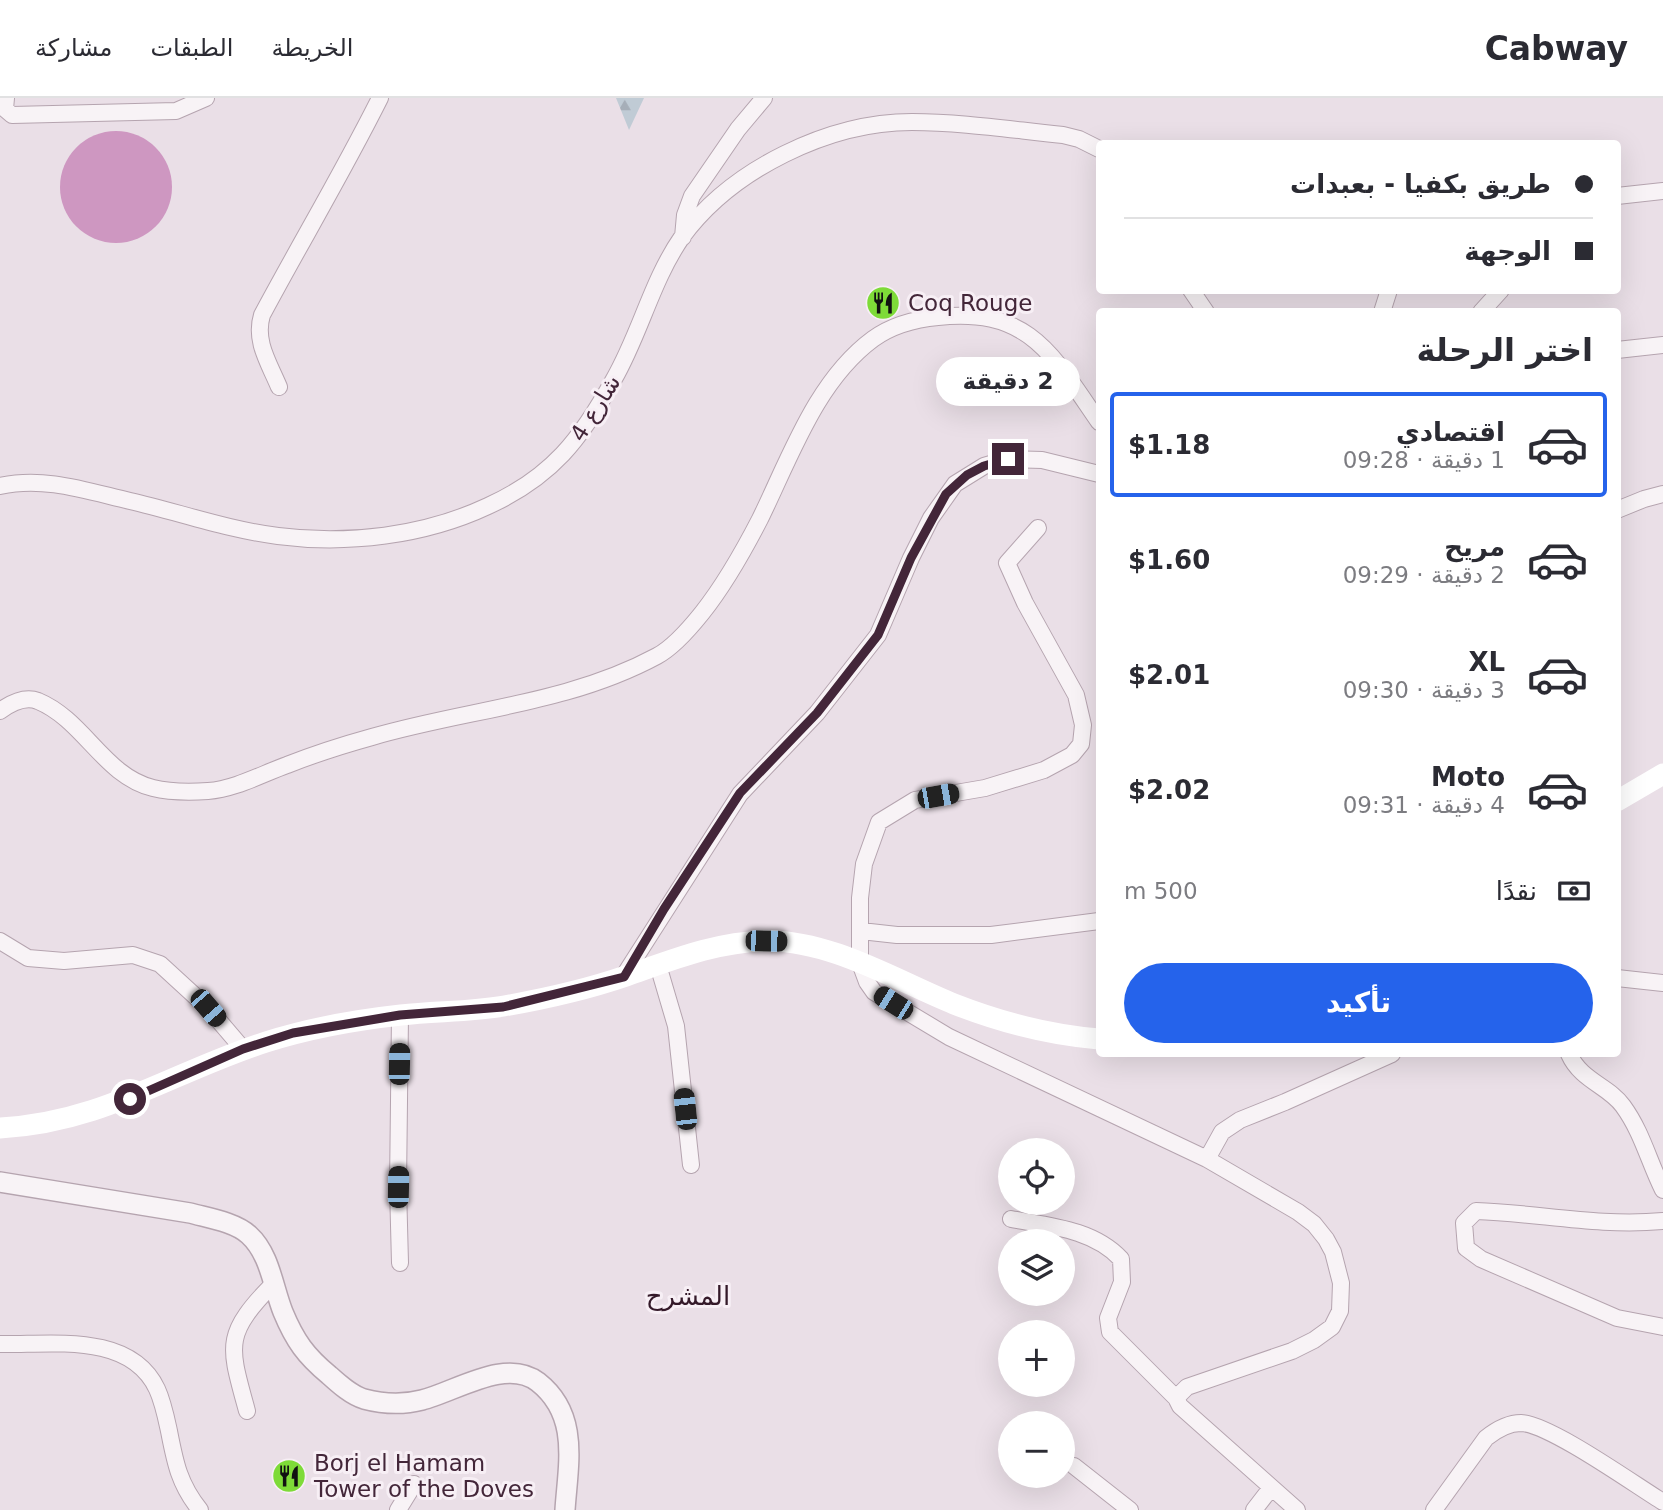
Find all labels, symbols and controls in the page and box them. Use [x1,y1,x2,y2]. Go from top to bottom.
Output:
text: Cabway [1485,29,1628,68]
text: مشاركة [35,34,112,62]
text: الطبقات [150,34,233,62]
text: الخريطة [271,34,353,62]
text: طريق بكفيا - بعبدات [1290,169,1551,199]
text: الوجهة [1464,236,1551,266]
restaurant icon: Coq Rouge [864,284,902,322]
place label: Coq Rouge [908,290,1032,316]
text: اختر الرحلة [1416,331,1593,369]
callout: 2 دقيقة [936,358,1080,406]
text: 2 دقيقة [963,368,1053,394]
street label: شارع 4 [565,370,626,446]
icon: car [1526,413,1589,476]
text: اقتصادي [1396,417,1505,447]
text: $1.18 [1128,430,1210,460]
route end [992,443,1024,475]
text: 1 دقيقة · 09:28 [1343,447,1505,473]
icon: car [1526,528,1589,591]
text: مريح [1444,532,1505,562]
text: $1.60 [1128,545,1210,575]
text: 2 دقيقة · 09:29 [1343,562,1505,588]
icon: car [1526,643,1589,706]
text: XL [1468,647,1505,677]
text: $2.01 [1128,660,1210,690]
text: 3 دقيقة · 09:30 [1343,677,1505,703]
icon: car [1526,758,1589,821]
text: Moto [1431,762,1505,792]
text: $2.02 [1128,775,1210,805]
car [916,782,961,810]
text: 4 دقيقة · 09:31 [1343,792,1505,818]
icon: cash [1555,872,1593,910]
text: نقدًا [1496,876,1537,906]
text: 500 m [1124,878,1198,904]
car [745,930,788,952]
button: تأكيد [1124,963,1593,1043]
car [870,983,917,1023]
car [187,985,230,1031]
car [389,1043,410,1085]
route start [114,1083,146,1115]
car [673,1087,698,1131]
map controls [998,1138,1075,1488]
button: locate [998,1138,1075,1215]
car [388,1166,409,1208]
button: layers [998,1229,1075,1306]
district label: المشرح [646,1281,730,1312]
button: + [998,1320,1075,1397]
button: − [998,1411,1075,1488]
place label: Borj el Hamam Tower of the Doves [313,1450,534,1502]
restaurant icon: Borj el Hamam Tower of the Doves [270,1457,308,1495]

